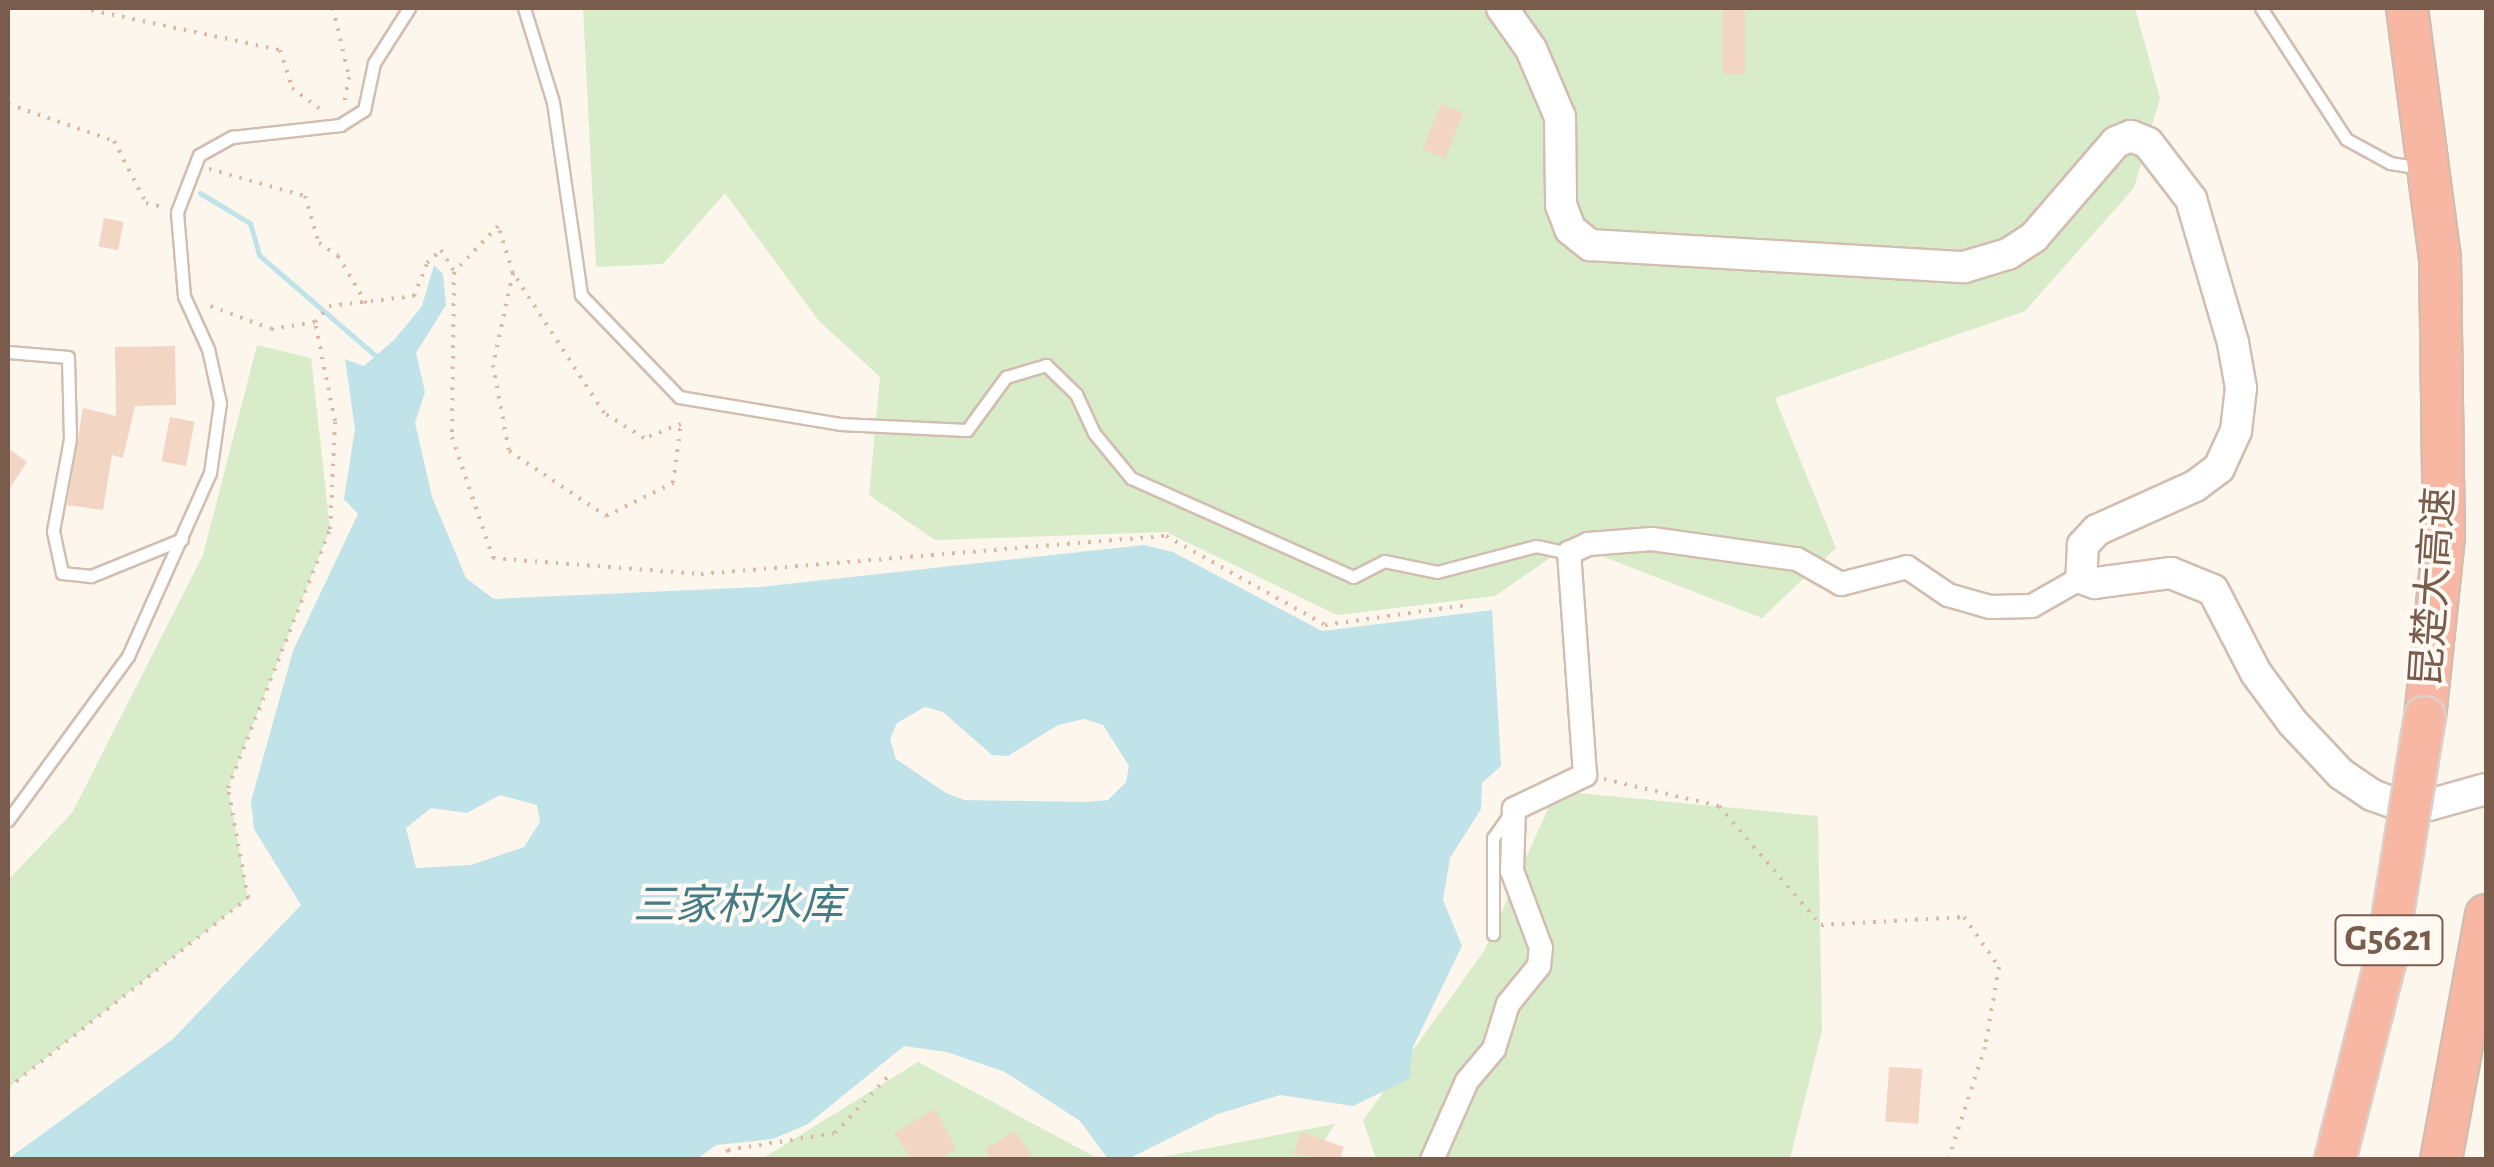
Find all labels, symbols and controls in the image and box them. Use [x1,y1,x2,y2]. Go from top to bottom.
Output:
street label: 昆楚大高速 [2403,486,2465,688]
water label: 三家村水库 [633,881,843,931]
road number: G5621 [2334,907,2444,973]

